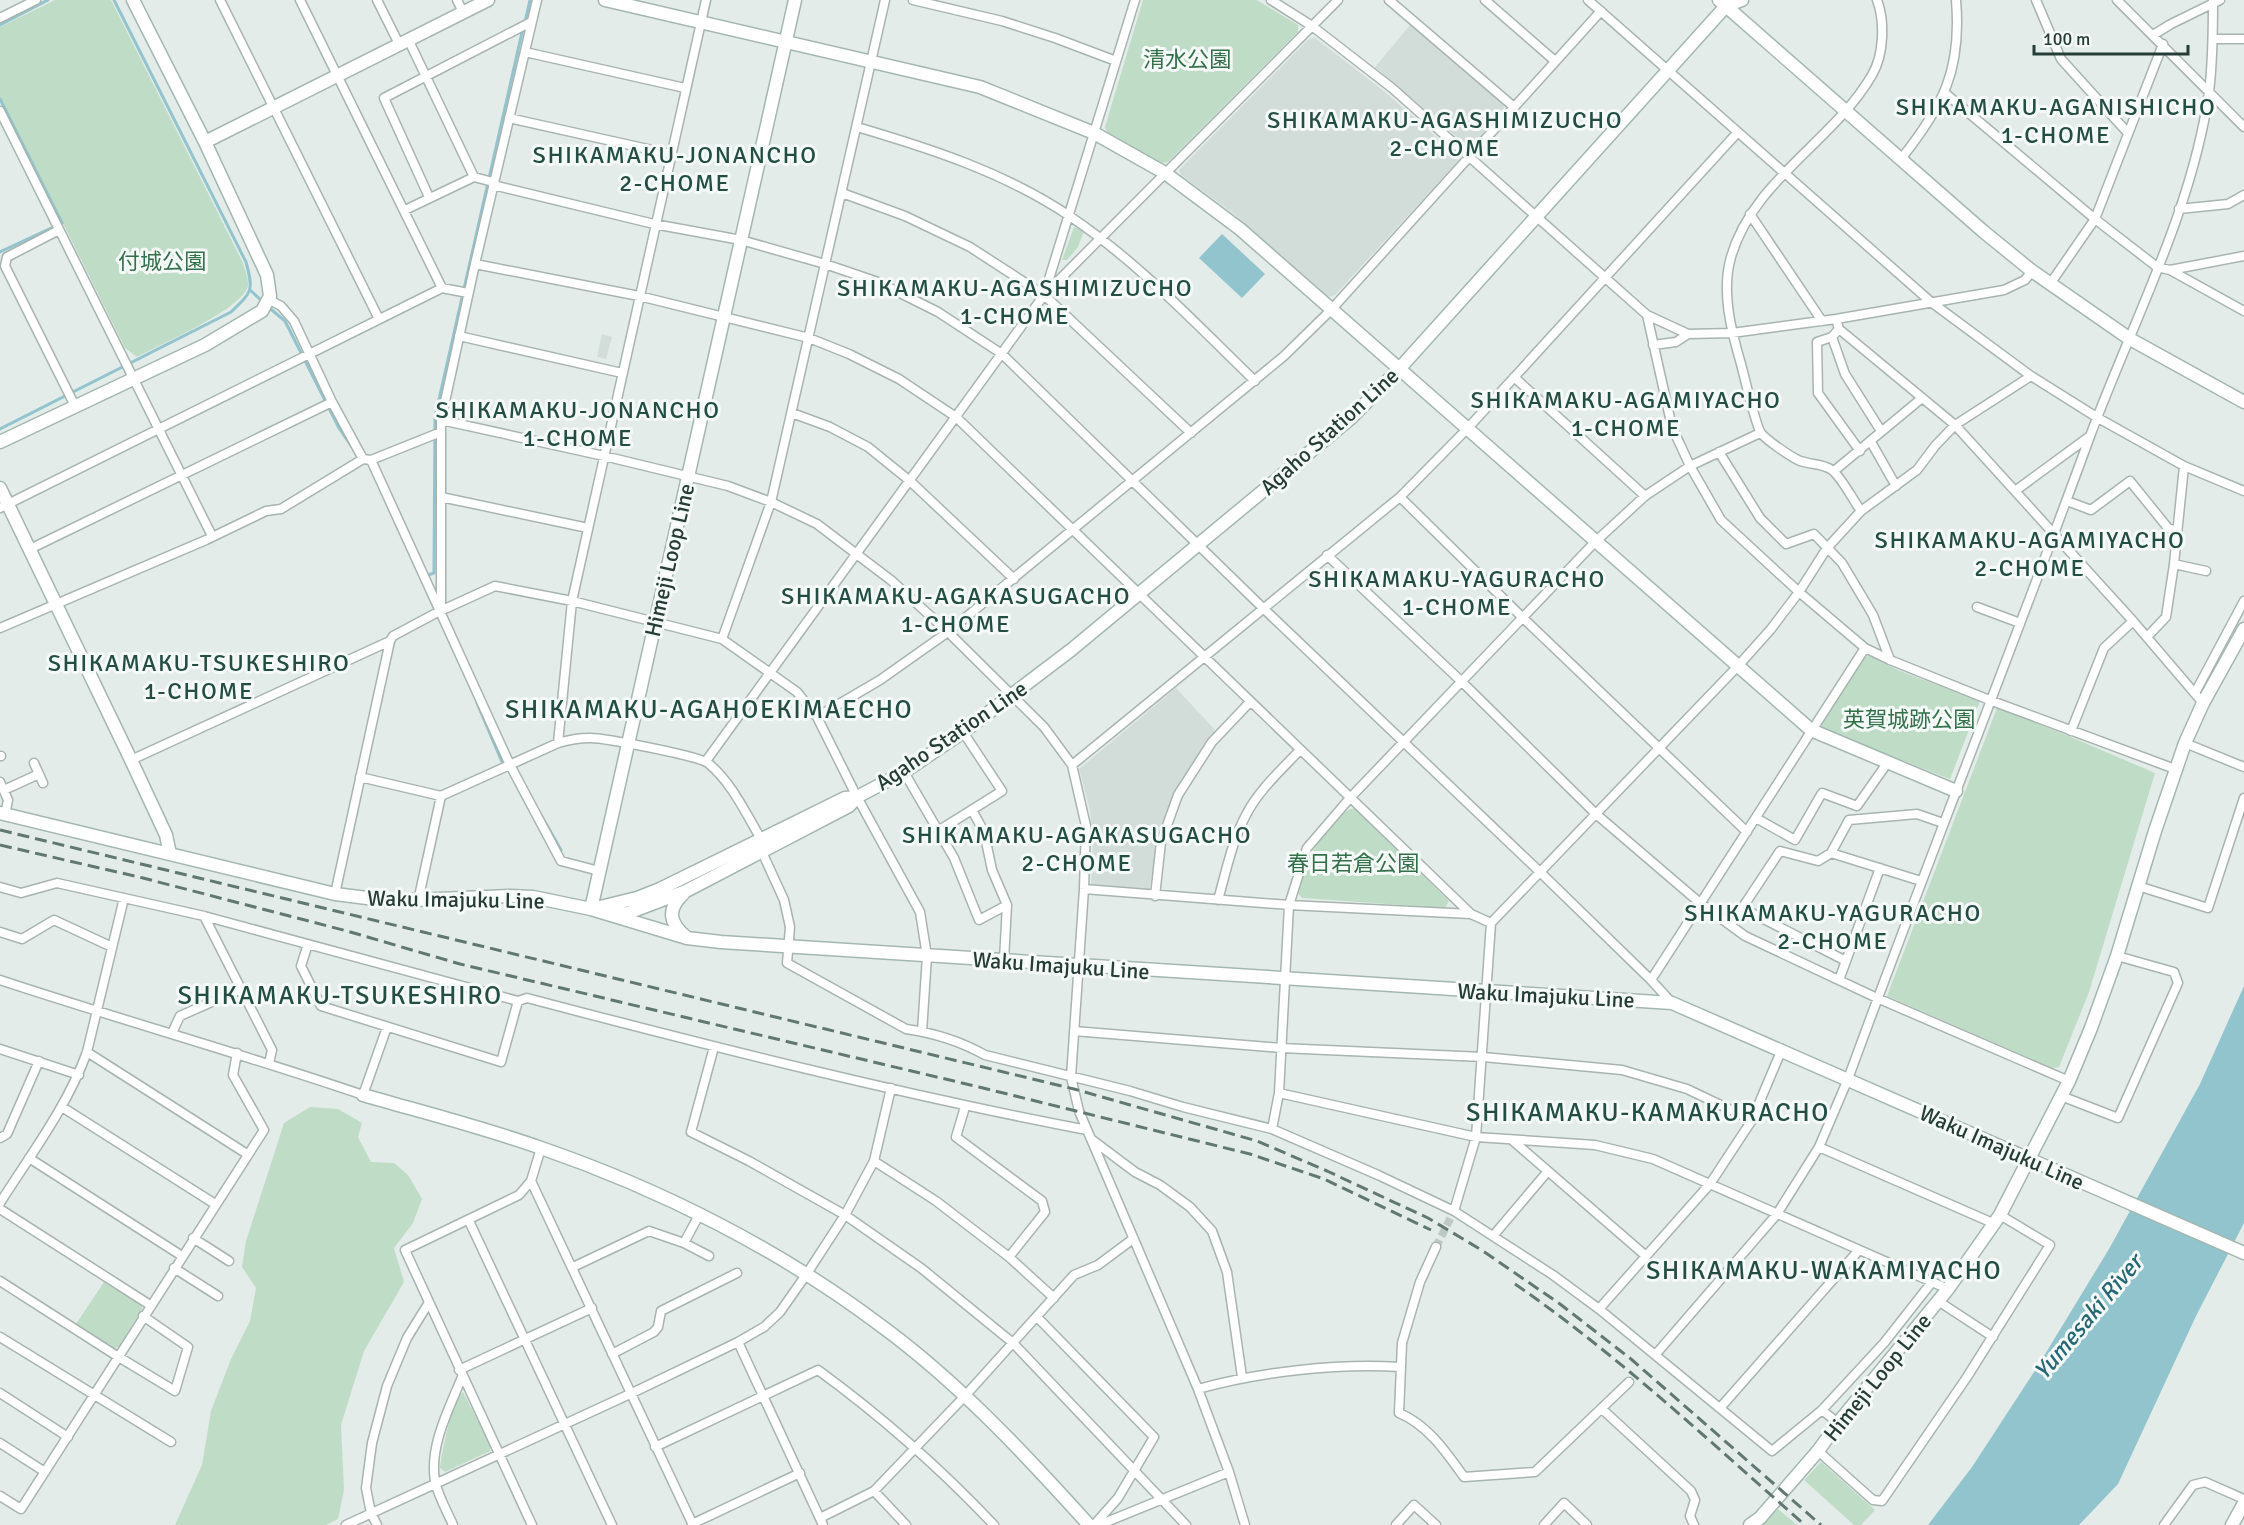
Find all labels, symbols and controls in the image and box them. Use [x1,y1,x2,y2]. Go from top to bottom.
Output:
scale bar [2034,18,2188,56]
text: 100 m [2043,28,2090,50]
park label: 清水公園 [1143,46,1231,73]
district label: SHIKAMAKU-AGANISHICHO 1-CHOME [1896,92,2216,150]
district label: SHIKAMAKU-AGASHIMIZUCHO 2-CHOME [1267,105,1623,163]
district label: SHIKAMAKU-JONANCHO 2-CHOME [533,140,817,198]
park label: 付城公園 [118,248,206,275]
district label: SHIKAMAKU-AGASHIMIZUCHO 1-CHOME [837,273,1193,331]
street label: Agaho Station Line [1254,362,1404,501]
district label: SHIKAMAKU-AGAMIYACHO 1-CHOME [1471,385,1781,443]
district label: SHIKAMAKU-JONANCHO 1-CHOME [436,395,720,453]
street label: Himeji Loop Line [639,481,700,639]
district label: SHIKAMAKU-AGAMIYACHO 2-CHOME [1875,525,2185,583]
district label: SHIKAMAKU-YAGURACHO 1-CHOME [1308,564,1606,622]
district label: SHIKAMAKU-AGAKASUGACHO 1-CHOME [781,581,1131,639]
district label: SHIKAMAKU-TSUKESHIRO 1-CHOME [48,648,350,706]
street label: Agaho Station Line [870,675,1032,796]
district label: SHIKAMAKU-AGAHOEKIMAECHO [505,694,913,726]
park label: 英賀城跡公園 [1843,706,1975,733]
district label: SHIKAMAKU-AGAKASUGACHO 2-CHOME [902,820,1252,878]
park label: 春日若倉公園 [1287,850,1419,877]
street label: Waku Imajuku Line [367,884,545,915]
district label: SHIKAMAKU-YAGURACHO 2-CHOME [1684,898,1982,956]
street label: Waku Imajuku Line [971,946,1150,985]
street label: Waku Imajuku Line [1457,977,1635,1014]
district label: SHIKAMAKU-TSUKESHIRO [177,980,503,1012]
district label: SHIKAMAKU-KAMAKURACHO [1466,1097,1830,1129]
street label: Waku Imajuku Line [1915,1099,2088,1196]
water label: Yumesaki River [2027,1246,2151,1386]
district label: SHIKAMAKU-WAKAMIYACHO [1646,1255,2002,1287]
street label: Himeji Loop Line [1818,1308,1937,1447]

